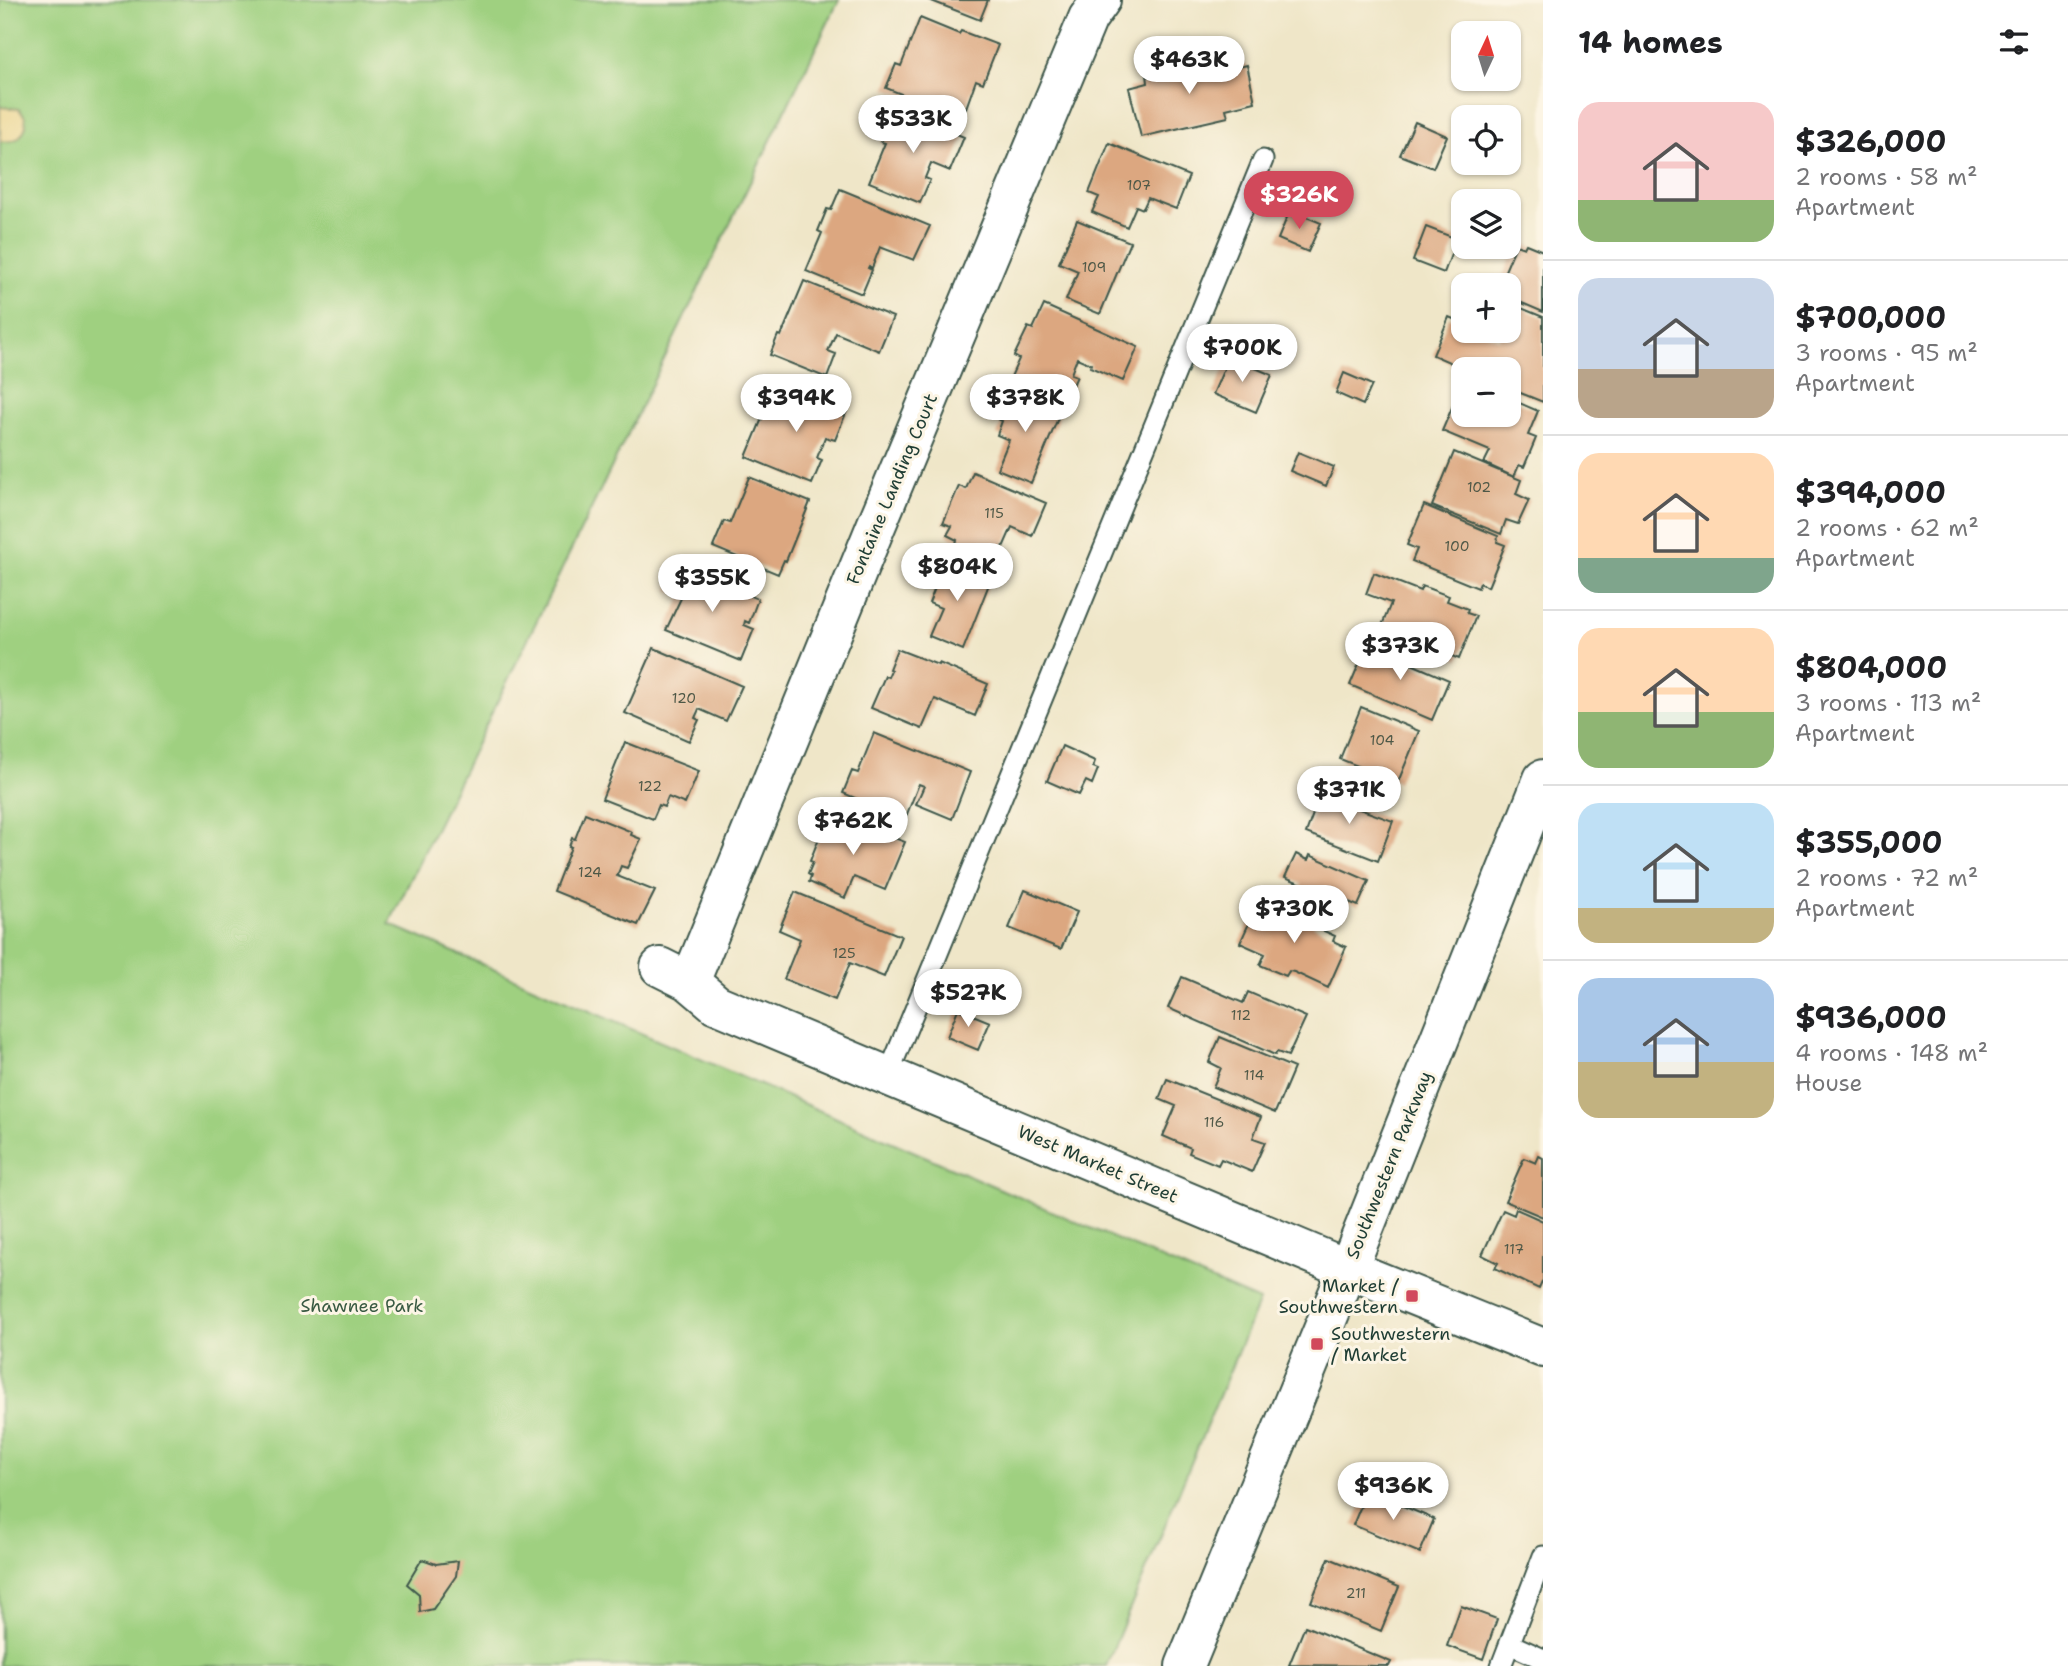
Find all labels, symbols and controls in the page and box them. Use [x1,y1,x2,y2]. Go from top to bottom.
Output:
north arrow [1451,21,1521,91]
map controls [1451,21,1521,427]
text: 14 homes [1578,22,1723,63]
icon: filters [1995,23,2033,61]
pin: $463K [1140,36,1238,96]
text: $463K [1150,44,1228,74]
pin: $533K [864,96,962,155]
text: $533K [874,103,952,133]
button: locate [1451,105,1521,175]
text: $326,000 [1795,121,1946,162]
icon: home [1634,130,1718,214]
text: 2 rooms · 58 m² [1795,162,1978,192]
pin: $326K [1250,172,1348,231]
house number: 107 [1127,176,1151,194]
text: $326K [1260,179,1338,209]
button: layers [1451,189,1521,259]
text: Apartment [1795,192,1915,222]
house number: 109 [1082,258,1106,276]
button: + [1451,273,1521,343]
text: $700,000 [1795,297,1946,338]
icon: home [1634,306,1718,390]
pin: $700K [1193,324,1291,384]
text: $700K [1202,332,1282,362]
text: 3 rooms · 95 m² [1795,338,1978,368]
button: − [1451,357,1521,427]
text: Apartment [1795,368,1915,398]
pin: $394K [747,374,845,434]
pin: $378K [976,374,1074,434]
text: $394K [757,382,835,412]
text: $378K [986,382,1064,412]
street label: Fontaine Landing Court [841,390,943,588]
text: $394,000 [1795,472,1946,513]
house number: 102 [1467,478,1491,496]
icon: home [1634,481,1718,565]
house number: 115 [984,504,1004,522]
text: 2 rooms · 62 m² [1795,513,1979,543]
house number: 100 [1445,537,1469,555]
text: Apartment [1795,543,1915,573]
pin: $804K [908,544,1006,603]
text: $804K [917,551,997,581]
pin: $355K [663,554,761,614]
text: $355K [674,562,750,592]
pin: $373K [1351,622,1449,682]
text: $373K [1361,630,1439,660]
text: $804,000 [1795,647,1947,688]
icon: home [1634,656,1718,740]
text: 3 rooms · 113 m² [1795,688,1981,718]
house number: 120 [672,689,696,707]
text: Apartment [1795,718,1915,748]
house number: 104 [1370,731,1395,749]
pin: $371K [1300,766,1398,826]
text: $371K [1313,774,1385,804]
house number: 122 [638,777,662,795]
pin: $762K [804,798,902,857]
text: $762K [814,805,892,835]
text: $355,000 [1795,822,1943,863]
icon: home [1634,831,1718,915]
house number: 124 [578,863,602,881]
text: 2 rooms · 72 m² [1795,863,1978,893]
pin: $730K [1245,886,1343,945]
text: $730K [1255,893,1333,923]
text: Apartment [1795,893,1915,923]
house number: 125 [832,944,856,962]
pin: $527K [919,970,1017,1029]
text: $527K [930,977,1006,1007]
text: $936,000 [1795,997,1947,1038]
house number: 112 [1231,1006,1251,1024]
icon: home [1634,1006,1718,1090]
text: 4 rooms · 148 m² [1795,1038,1988,1068]
house number: 114 [1244,1066,1264,1084]
street label: Southwestern Parkway [1340,1068,1438,1262]
text: House [1795,1068,1863,1098]
house number: 116 [1204,1113,1224,1131]
street label: West Market Street [1014,1119,1182,1209]
house number: 117 [1504,1240,1524,1258]
place label: Market / Southwestern [1279,1274,1400,1319]
marker: Market / Southwestern [1404,1288,1420,1304]
park label: Shawnee Park [300,1294,424,1318]
place label: Southwestern / Market [1331,1322,1450,1367]
marker: Southwestern / Market [1309,1336,1325,1352]
pin: $936K [1344,1462,1442,1522]
text: $936K [1354,1470,1432,1500]
house number: 211 [1346,1584,1366,1602]

